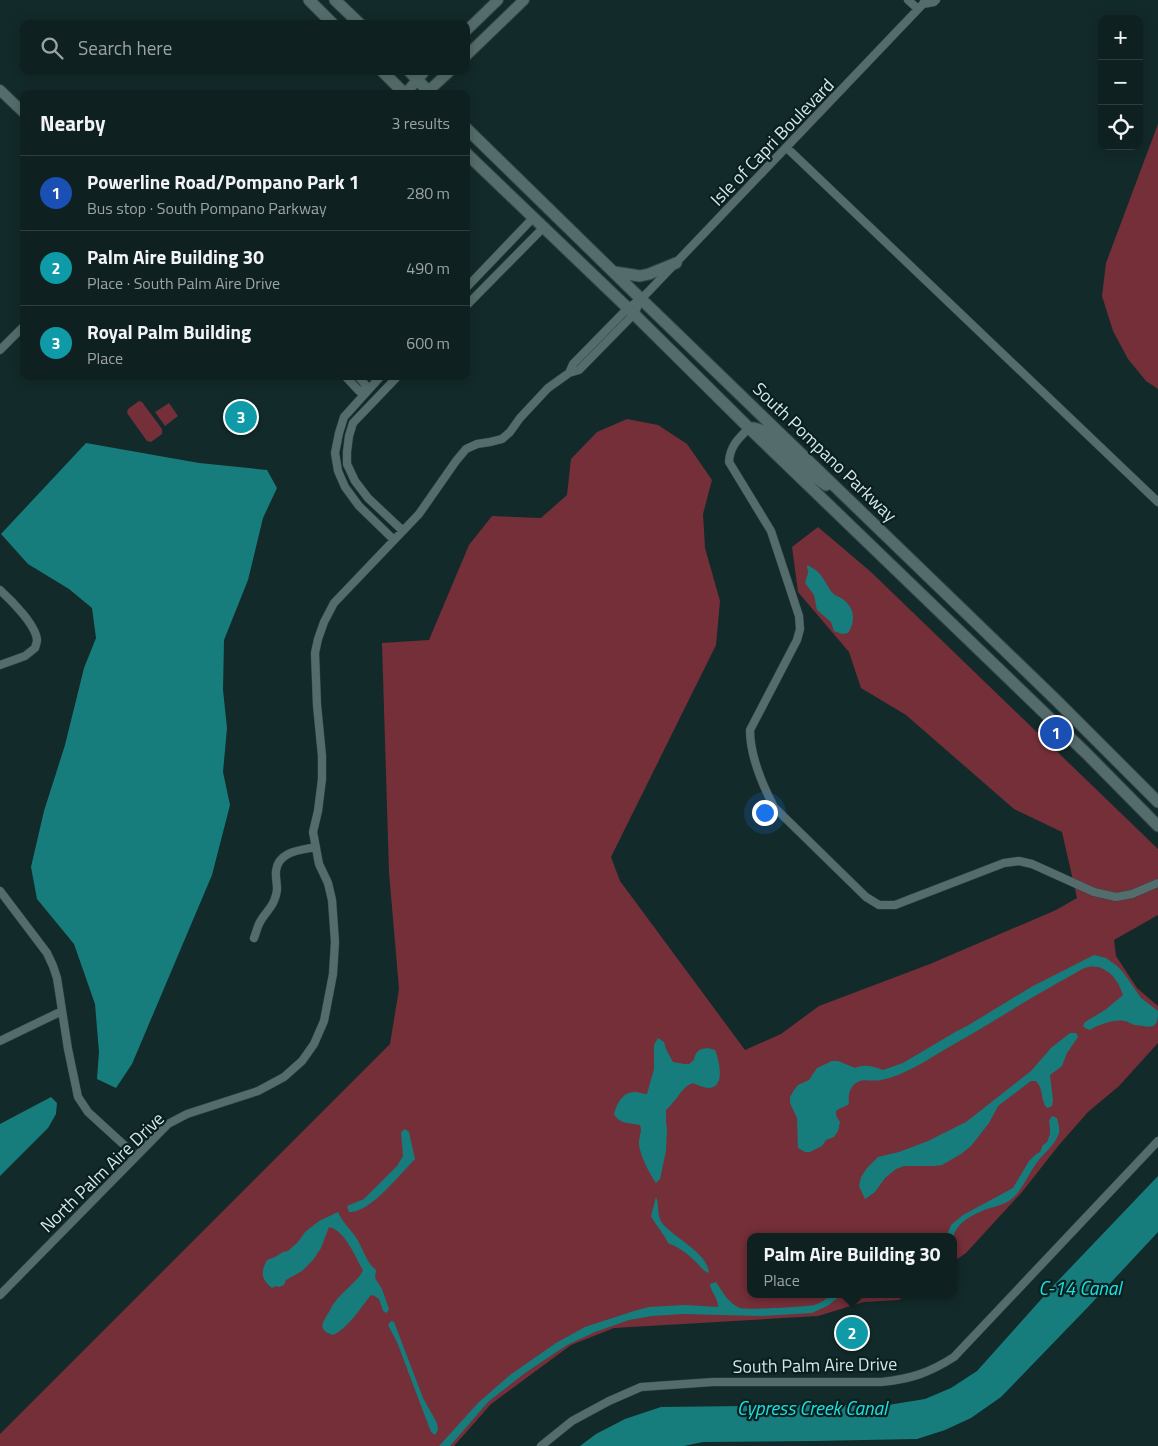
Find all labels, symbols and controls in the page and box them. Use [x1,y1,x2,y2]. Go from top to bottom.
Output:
map controls [1098,15,1143,150]
button: + [1098,15,1143,60]
search box [20,20,470,75]
text: Search here [78,33,172,62]
icon: search [38,34,66,62]
button: − [1098,60,1143,105]
street label: Isle of Capri Boulevard [704,72,840,212]
button: locate [1098,105,1143,150]
text: Nearby [40,107,105,139]
text: 3 results [391,111,450,135]
text: Powerline Road/Pompano Park 1 [87,167,359,196]
text: 1 [52,181,60,205]
text: 280 m [406,181,450,205]
text: Bus stop · South Pompano Parkway [87,196,327,220]
text: Palm Aire Building 30 [87,242,264,271]
text: 2 [52,256,60,280]
text: 490 m [406,256,450,280]
text: Place · South Palm Aire Drive [87,271,280,295]
text: Royal Palm Building [87,317,251,346]
text: 3 [52,331,60,355]
text: 600 m [406,331,450,355]
text: Place [87,346,123,370]
street label: South Pompano Parkway [747,376,903,528]
pin: 3 [225,398,257,436]
pin: 1 [1040,714,1072,752]
your location [752,800,778,826]
street label: North Palm Aire Drive [34,1105,170,1239]
popup [747,1233,957,1298]
text: Palm Aire Building 30 [764,1239,940,1268]
text: Place [764,1268,800,1292]
water label: C-14 Canal [1039,1273,1123,1302]
pin: 2 [836,1314,868,1352]
street label: South Palm Aire Drive [732,1350,898,1380]
water label: Cypress Creek Canal [737,1393,889,1422]

